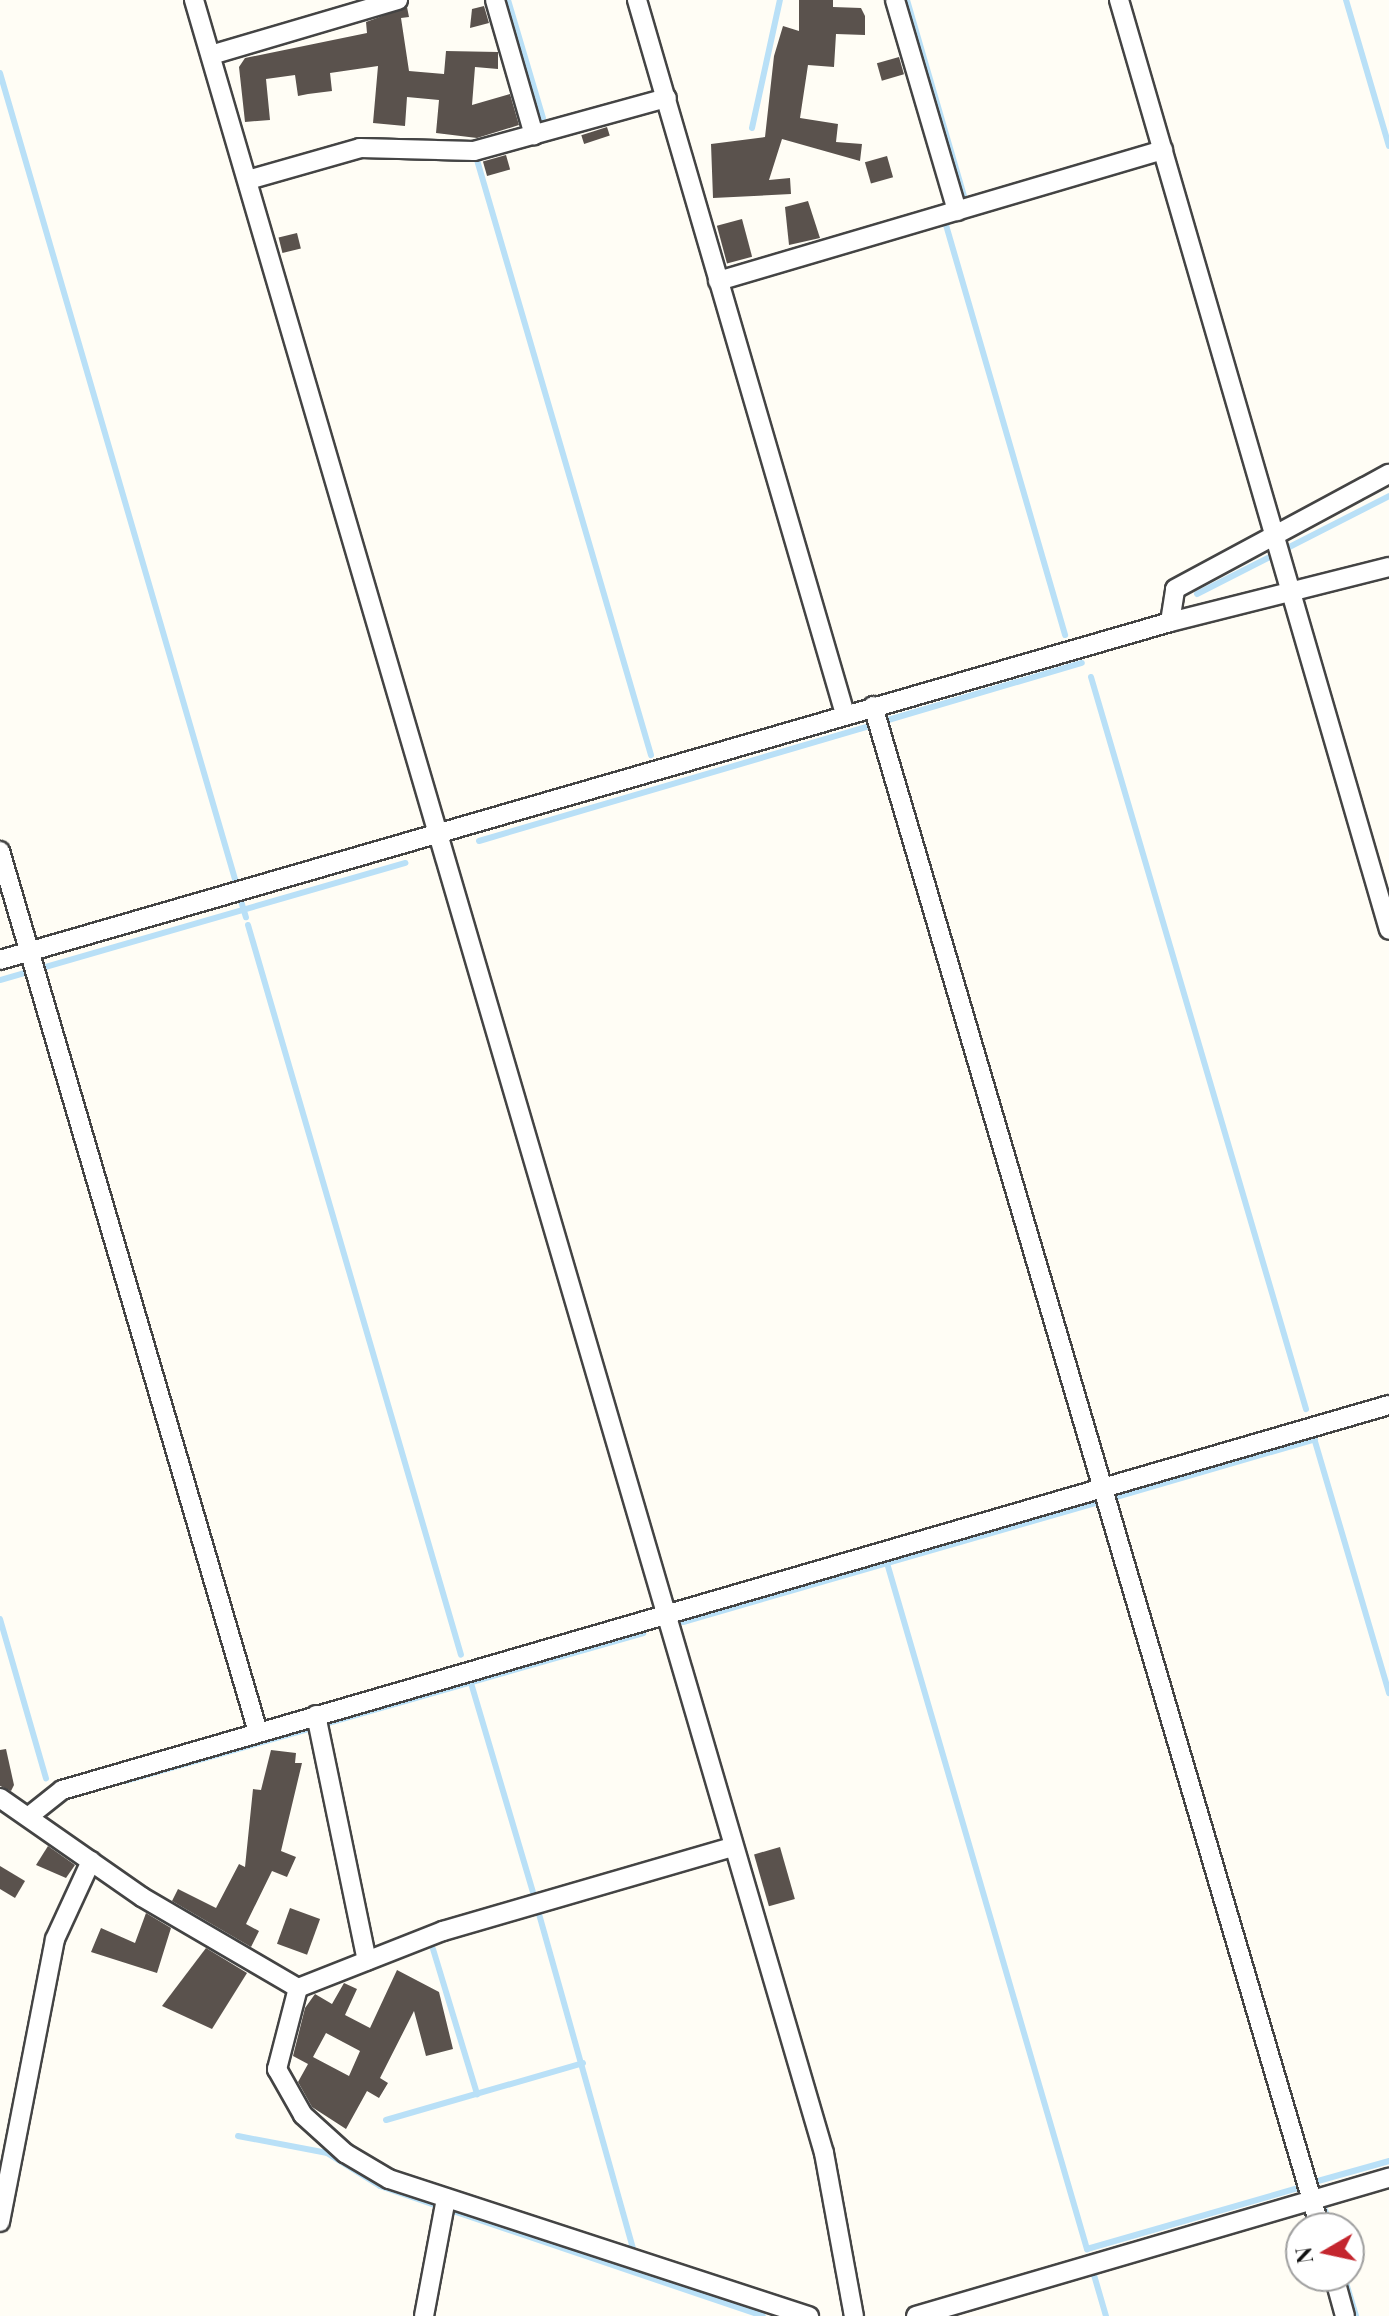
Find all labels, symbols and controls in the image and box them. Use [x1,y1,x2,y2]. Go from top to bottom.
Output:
north arrow [1285,2212,1365,2292]
text: N [1287,2245,1319,2266]

